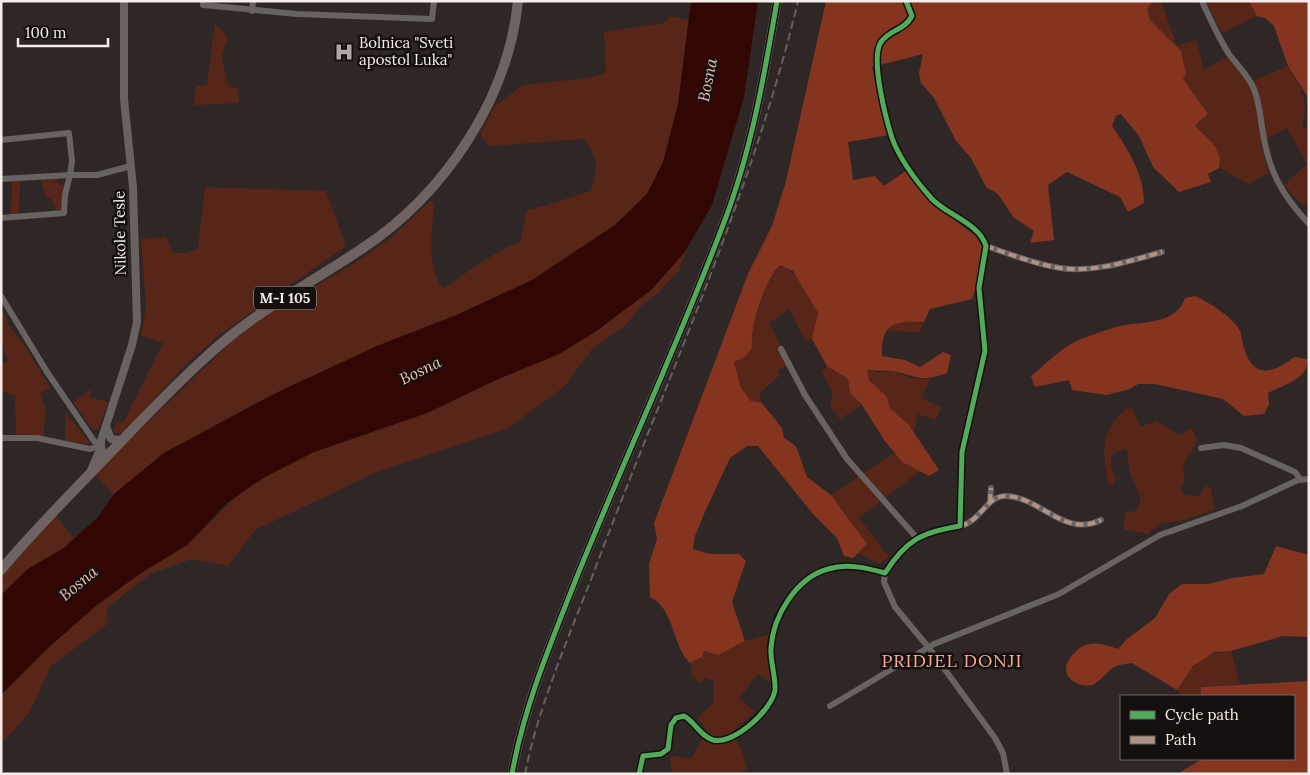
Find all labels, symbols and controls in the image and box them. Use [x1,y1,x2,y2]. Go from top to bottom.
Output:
scale bar [18,15,108,47]
text: 100 m [25,23,66,42]
place label: Bolnica "Sveti apostol Luka" [359,33,453,69]
hospital icon: Bolnica "Sveti apostol Luka" [333,41,355,63]
water label: Bosna [693,56,721,103]
street label: Nikole Tesle [109,191,130,276]
road number: M-I 105 [254,286,316,310]
water label: Bosna [396,351,444,389]
water label: Bosna [55,561,101,605]
district label: PRIDJEL DONJI [881,649,1023,672]
legend [1120,695,1295,760]
text: Cycle path [1165,705,1239,724]
text: Path [1165,730,1196,749]

